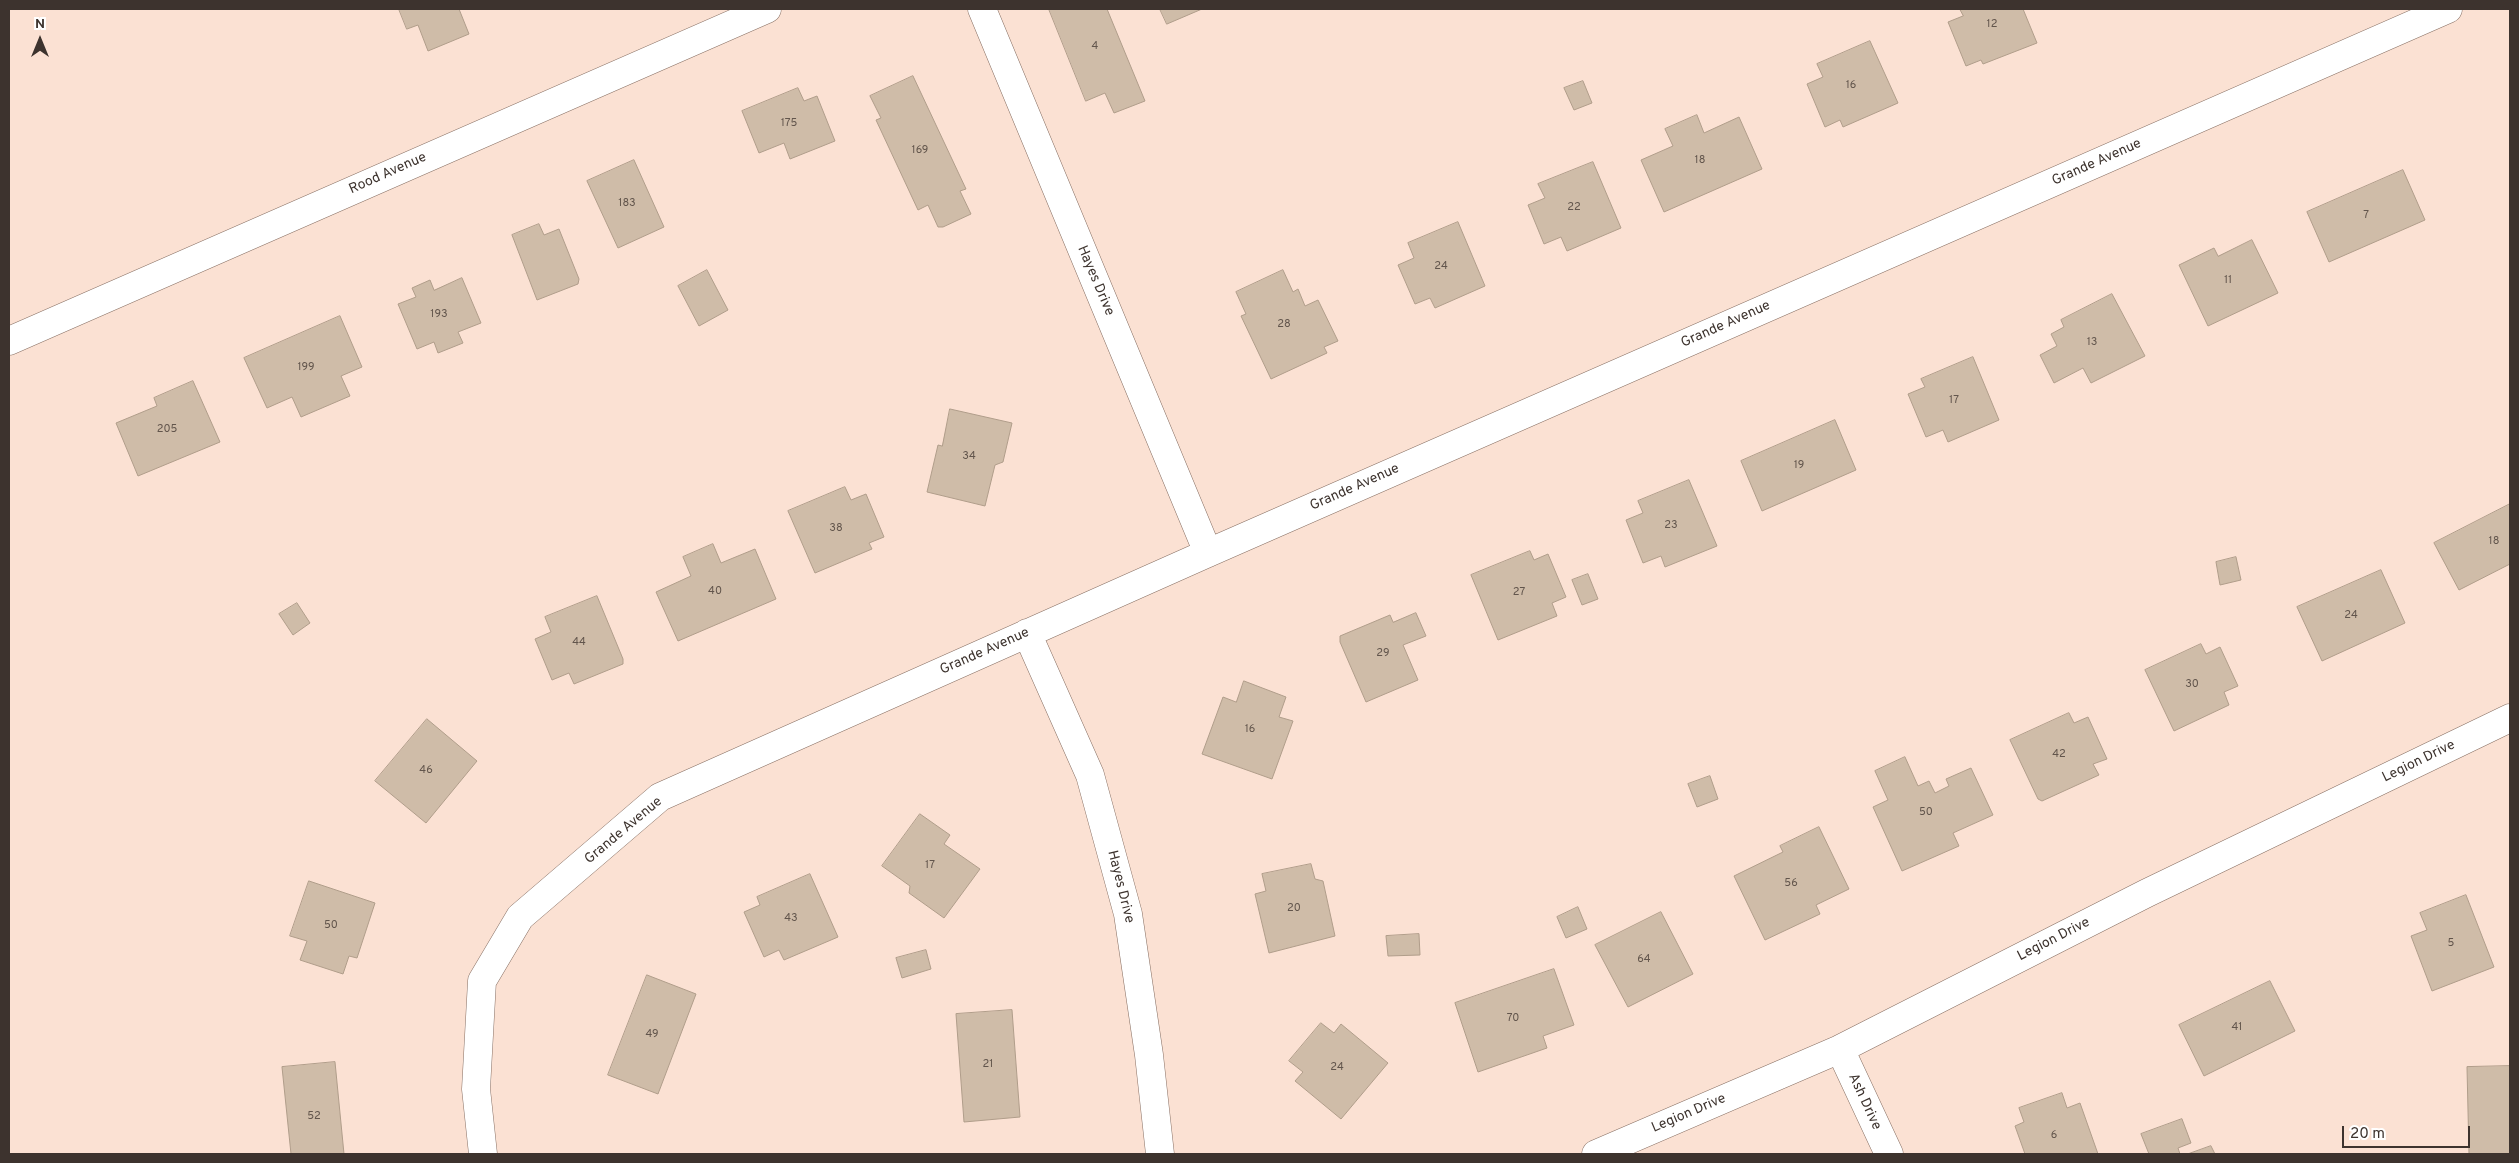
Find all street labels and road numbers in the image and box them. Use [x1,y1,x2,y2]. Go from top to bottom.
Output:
street label: Grande Avenue [2050,136,2144,190]
street label: Rood Avenue [347,149,429,199]
street label: Hayes Drive [1073,243,1117,319]
street label: Grande Avenue [1679,298,1773,352]
street label: Grande Avenue [1308,461,1402,515]
street label: Grande Avenue [938,625,1032,679]
street label: Legion Drive [2380,737,2458,787]
street label: Grande Avenue [582,794,666,868]
street label: Hayes Drive [1103,849,1137,925]
street label: Legion Drive [2015,915,2093,965]
street label: Ash Drive [1844,1071,1884,1133]
street label: Legion Drive [1649,1091,1729,1137]

